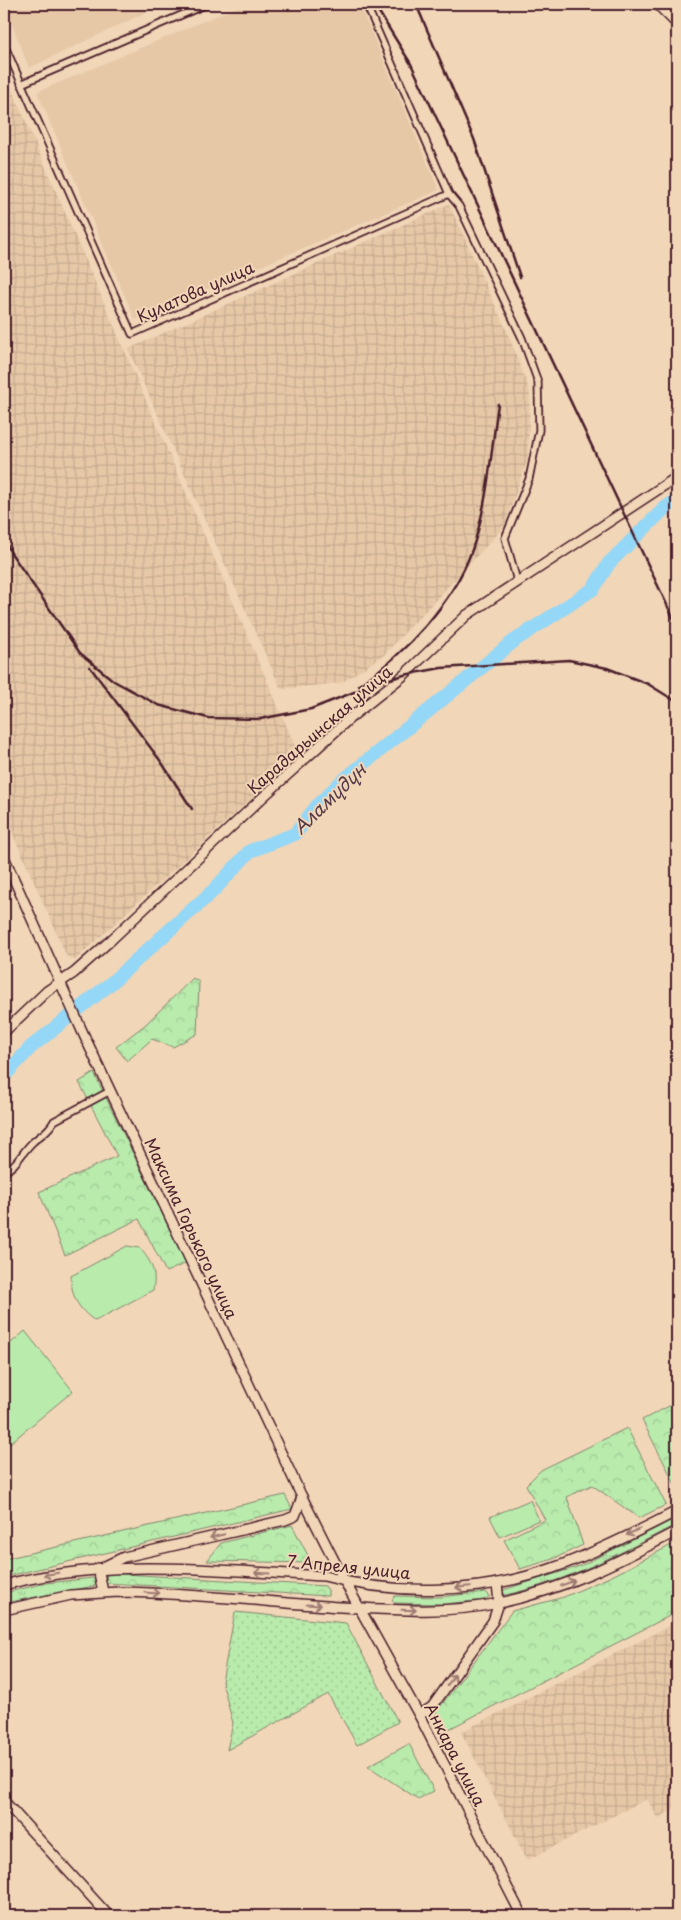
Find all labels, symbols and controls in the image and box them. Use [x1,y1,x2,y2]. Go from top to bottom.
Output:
street label: Кулатова улица [132,254,258,328]
street label: Карадарьинская улица [241,659,397,799]
water label: Аламүдүн [286,755,373,840]
street label: Максима Горького улица [139,1133,245,1323]
one-way arrow [626,1528,641,1537]
one-way arrow [209,1532,225,1541]
street label: 7 Апреля улица [286,1548,412,1584]
one-way arrow [255,1569,271,1578]
one-way arrow [43,1570,59,1580]
one-way arrow [560,1578,575,1587]
one-way arrow [456,1582,472,1592]
one-way arrow [143,1588,159,1597]
one-way arrow [305,1600,321,1610]
one-way arrow [400,1605,416,1615]
one-way arrow [446,1673,457,1687]
street label: Анкара улица [420,1698,492,1810]

